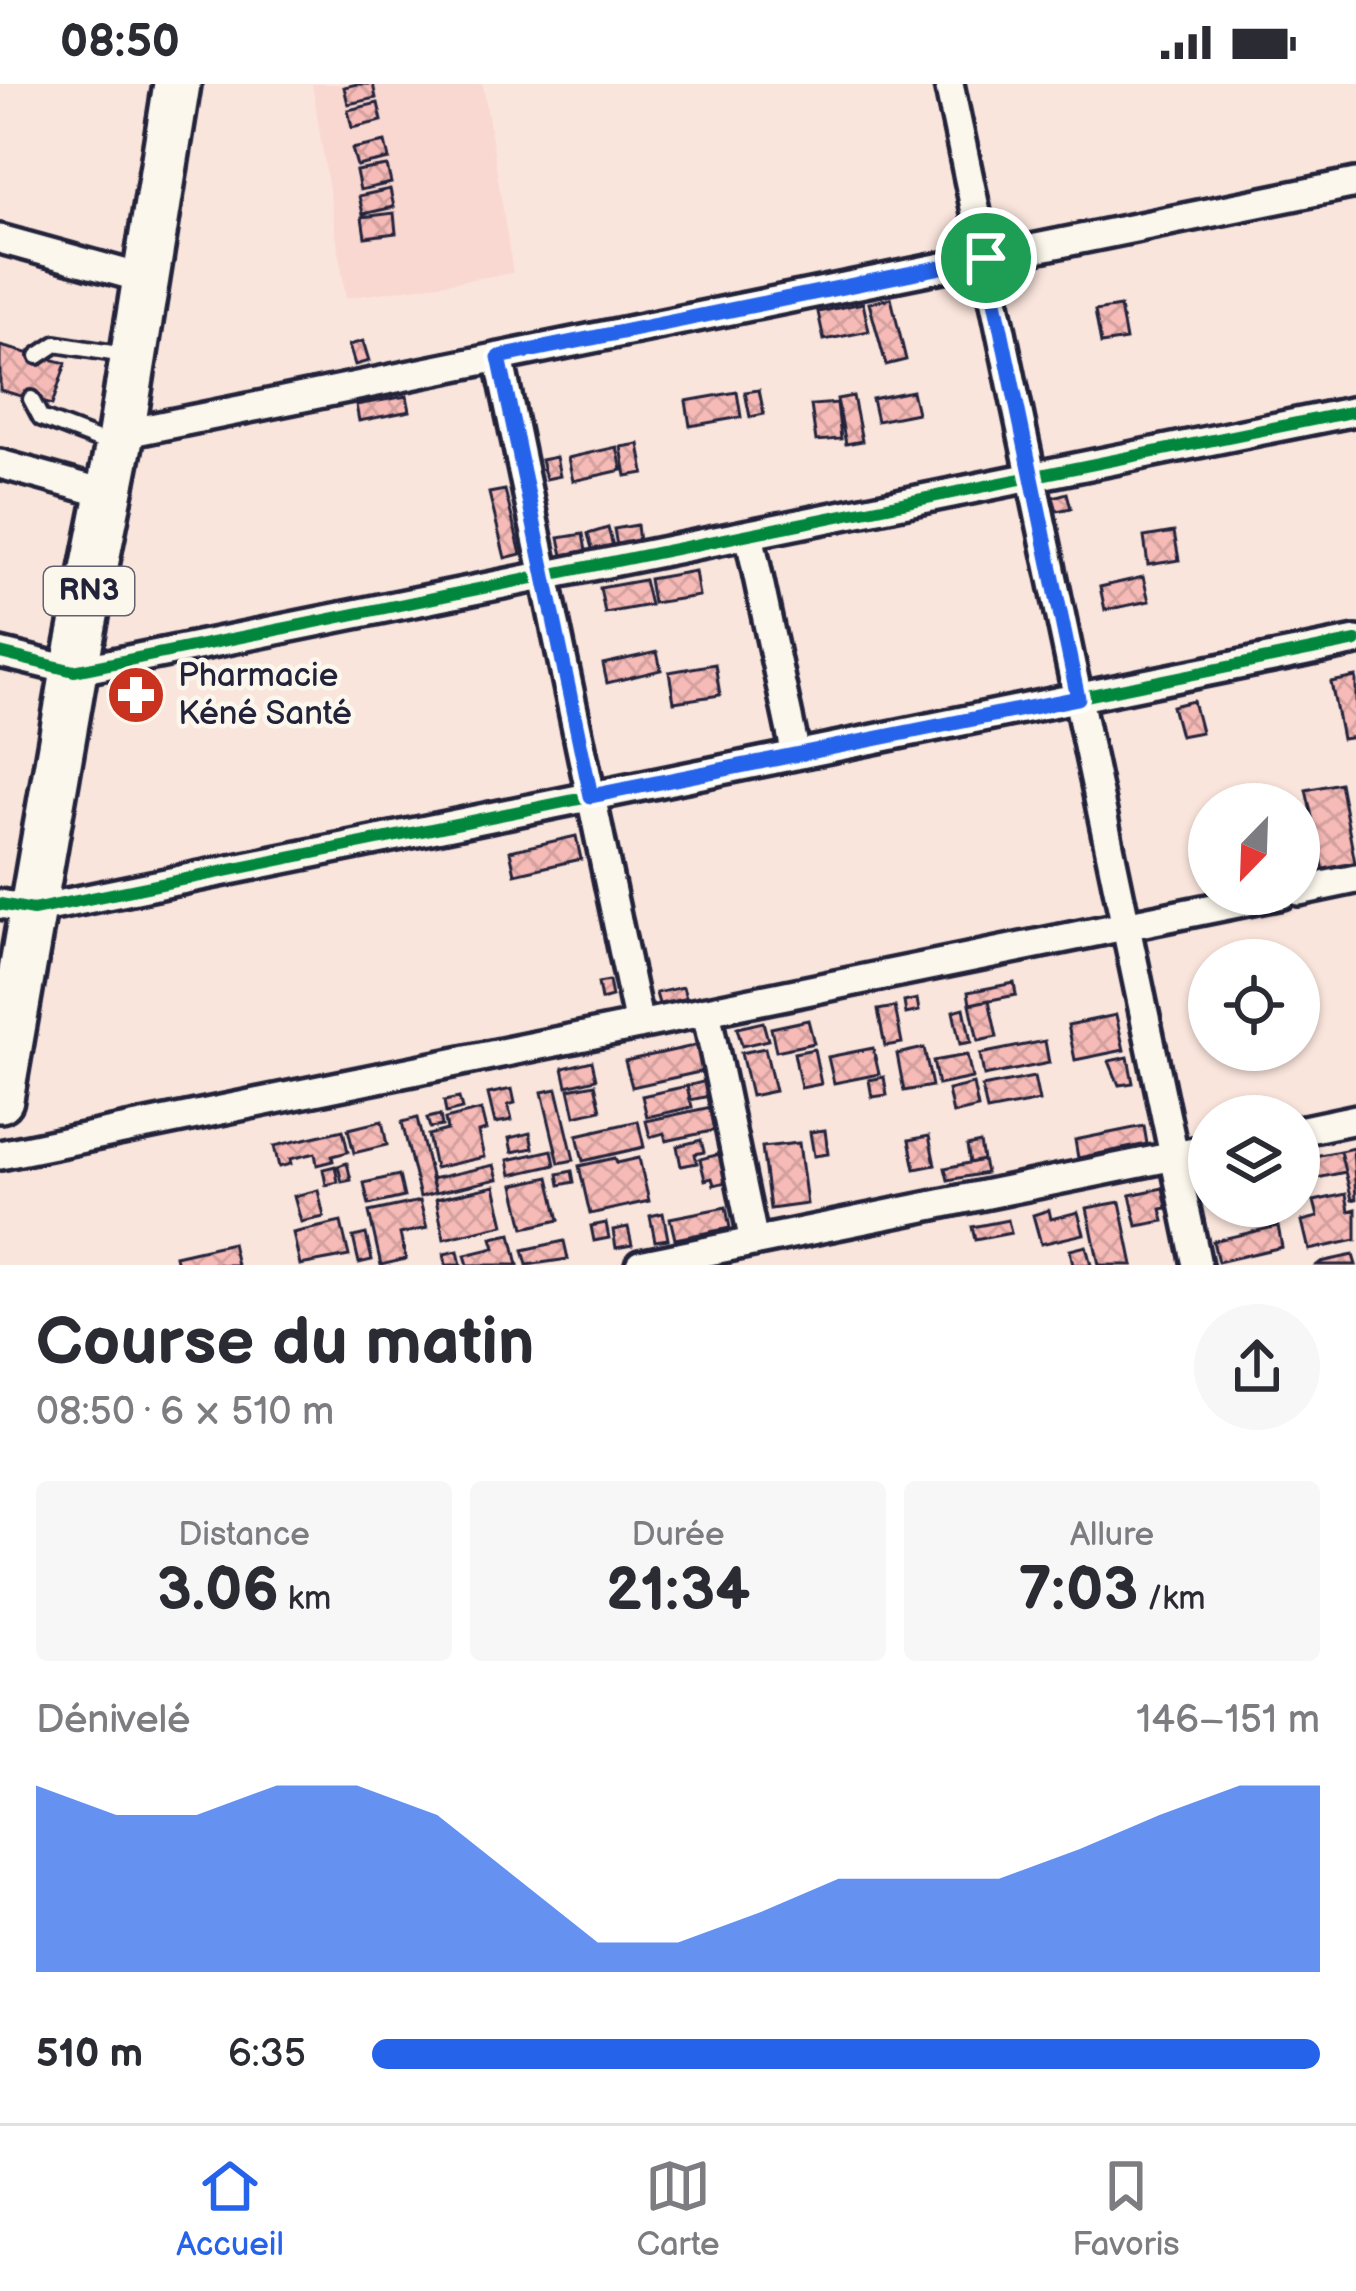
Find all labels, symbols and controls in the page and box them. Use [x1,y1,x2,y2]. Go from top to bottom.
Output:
text: 08:50 [60,15,180,70]
pin [935,207,1037,309]
icon: arrive [953,225,1019,291]
road number: RN3 [44,567,134,615]
place label: Pharmacie Kéné Santé [178,656,352,734]
pharmacy icon: Pharmacie Kéné Santé [105,664,167,726]
north arrow [1188,783,1320,915]
map controls [1188,783,1320,1227]
button: locate [1188,939,1320,1071]
button: layers [1188,1095,1320,1227]
text: Course du matin [36,1304,535,1383]
button: share [1194,1304,1320,1430]
text: 08:50 · 6 × 510 m [36,1389,334,1436]
text: Distance [178,1515,310,1555]
text: Durée [631,1515,725,1555]
text: Allure [1070,1515,1154,1555]
text: 3.06 [157,1555,279,1627]
text: 21:34 [606,1555,750,1627]
text: 7:03 [1018,1555,1138,1627]
text: km [279,1579,331,1619]
text: /km [1138,1579,1206,1619]
text: Dénivelé [36,1697,190,1744]
text: 146–151 m [1136,1697,1320,1744]
text: 510 m [36,2031,143,2078]
text: 6:35 [228,2031,306,2078]
tab: Accueil [176,2153,284,2265]
tab: Carte [636,2153,720,2265]
tab: Favoris [1072,2153,1180,2265]

